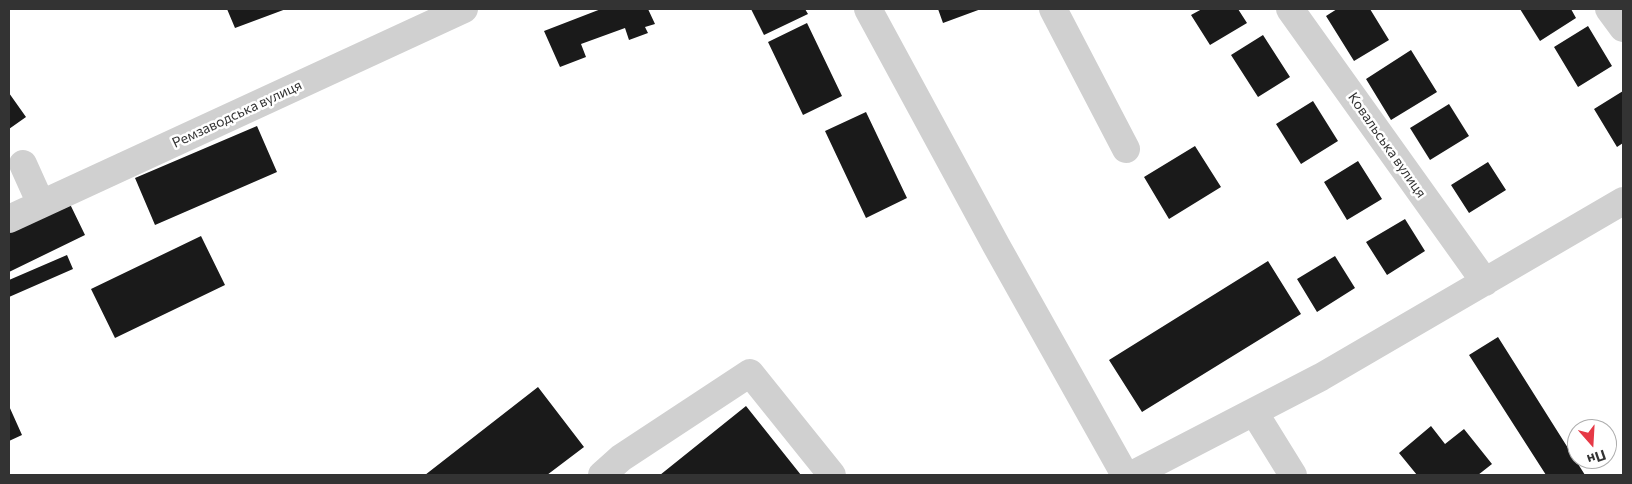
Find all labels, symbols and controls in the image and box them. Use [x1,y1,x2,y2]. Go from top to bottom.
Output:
street label: Ремзаводська вулиця [169,77,305,151]
street label: Ковальська вулиця [1344,89,1430,201]
north arrow [1567,419,1617,469]
text: Пн [1585,447,1608,469]

